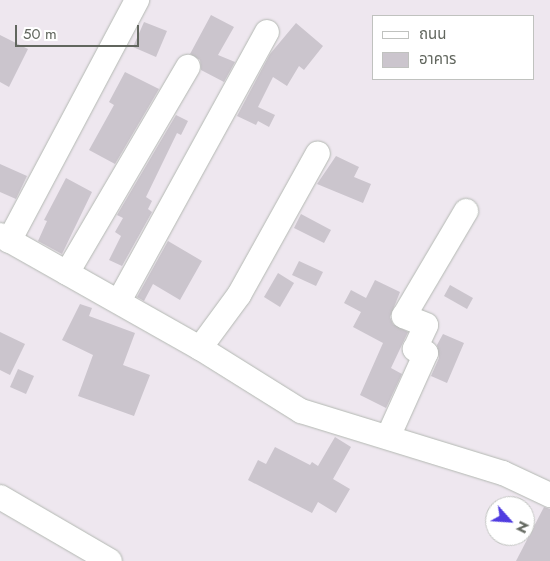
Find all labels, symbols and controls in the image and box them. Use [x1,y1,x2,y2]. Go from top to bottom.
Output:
scale bar [18,15,141,47]
legend [372,15,535,80]
text: 50 m [23,23,57,45]
text: ถนน [419,23,446,45]
text: อาคาร [419,48,456,70]
north arrow [485,496,535,546]
text: N [511,518,534,537]

